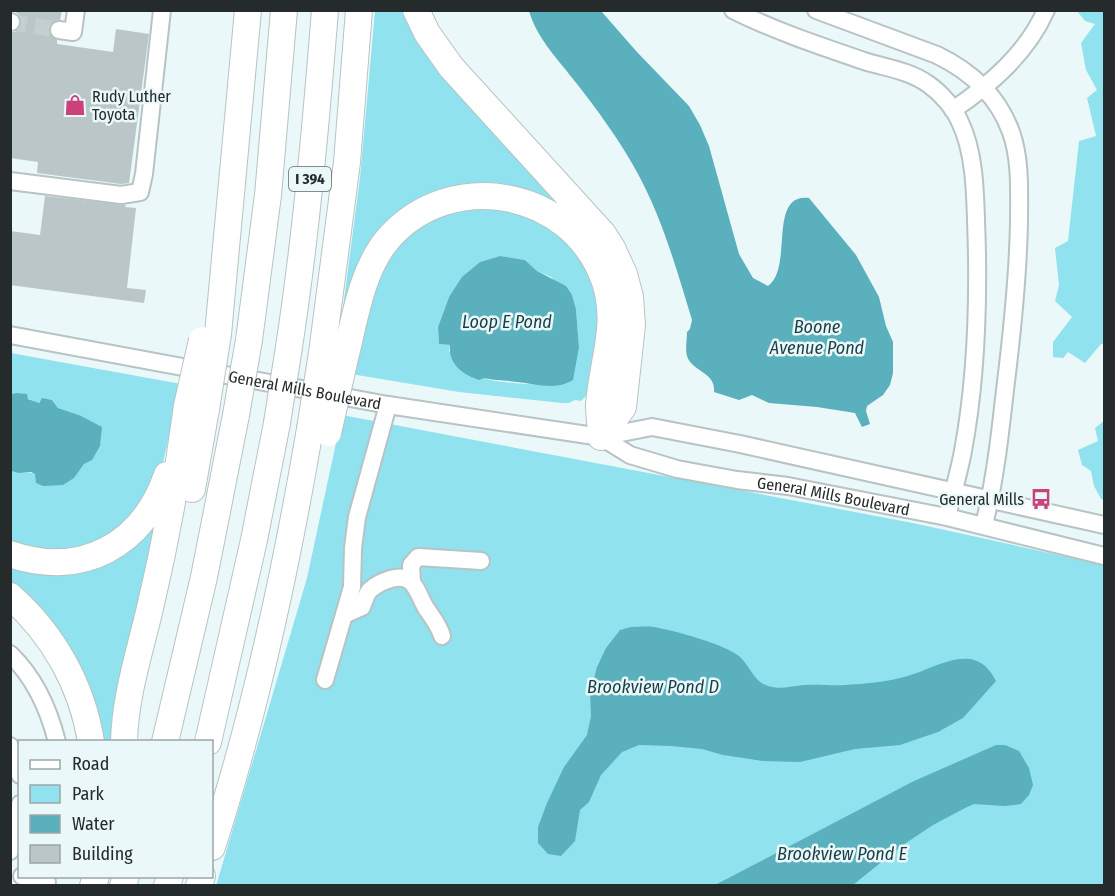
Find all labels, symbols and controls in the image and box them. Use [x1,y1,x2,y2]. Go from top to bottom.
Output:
place label: Rudy Luther Toyota [92,87,171,124]
shop icon: Rudy Luther Toyota [63,93,87,117]
road number: I 394 [289,167,331,191]
water label: Loop E Pond [462,311,552,333]
water label: Boone Avenue Pond [769,316,865,359]
street label: General Mills Boulevard [227,366,383,413]
street label: General Mills Boulevard [756,473,911,519]
bus stop icon: General Mills [1029,487,1053,511]
place label: General Mills [939,490,1024,509]
water label: Brookview Pond D [587,676,719,698]
legend [18,740,213,878]
text: Road [72,753,109,775]
text: Park [72,783,105,805]
text: Water [72,813,115,835]
text: Building [72,843,133,865]
water label: Brookview Pond E [777,843,907,865]

